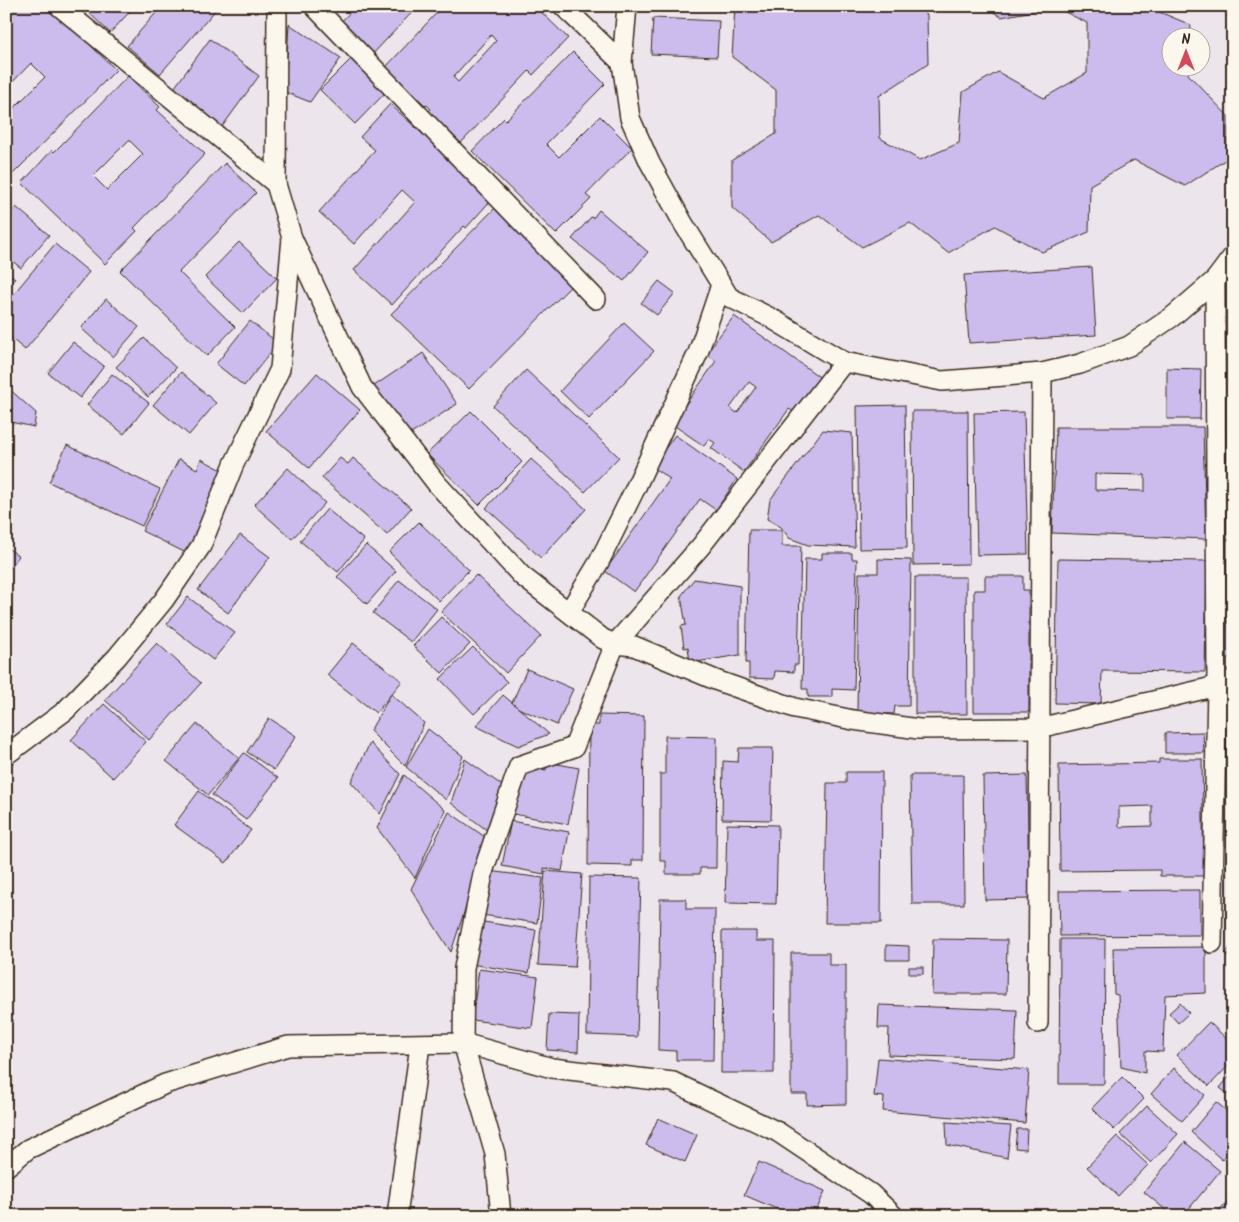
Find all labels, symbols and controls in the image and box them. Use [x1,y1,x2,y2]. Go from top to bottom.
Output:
north arrow [1162,28,1212,78]
text: N [1182,29,1191,51]

